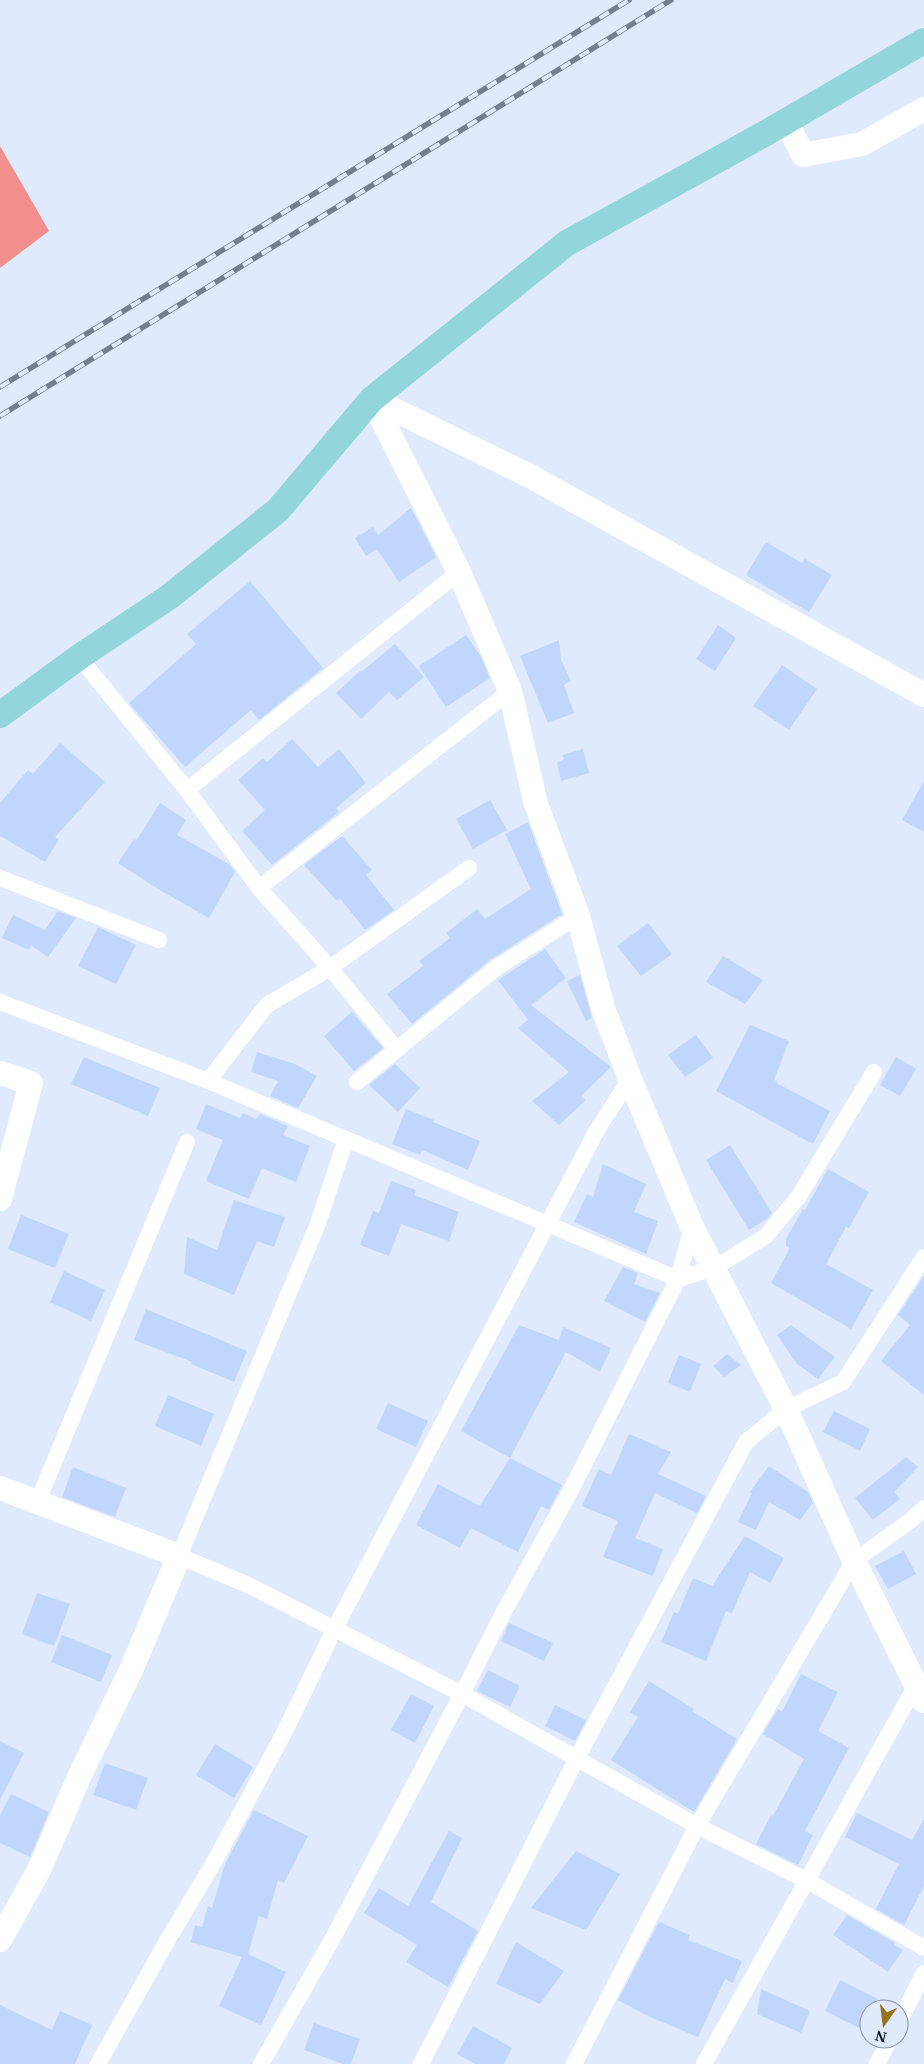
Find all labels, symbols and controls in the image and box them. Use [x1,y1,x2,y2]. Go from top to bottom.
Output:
north arrow [859,1999,909,2049]
text: N [873,2027,888,2048]

